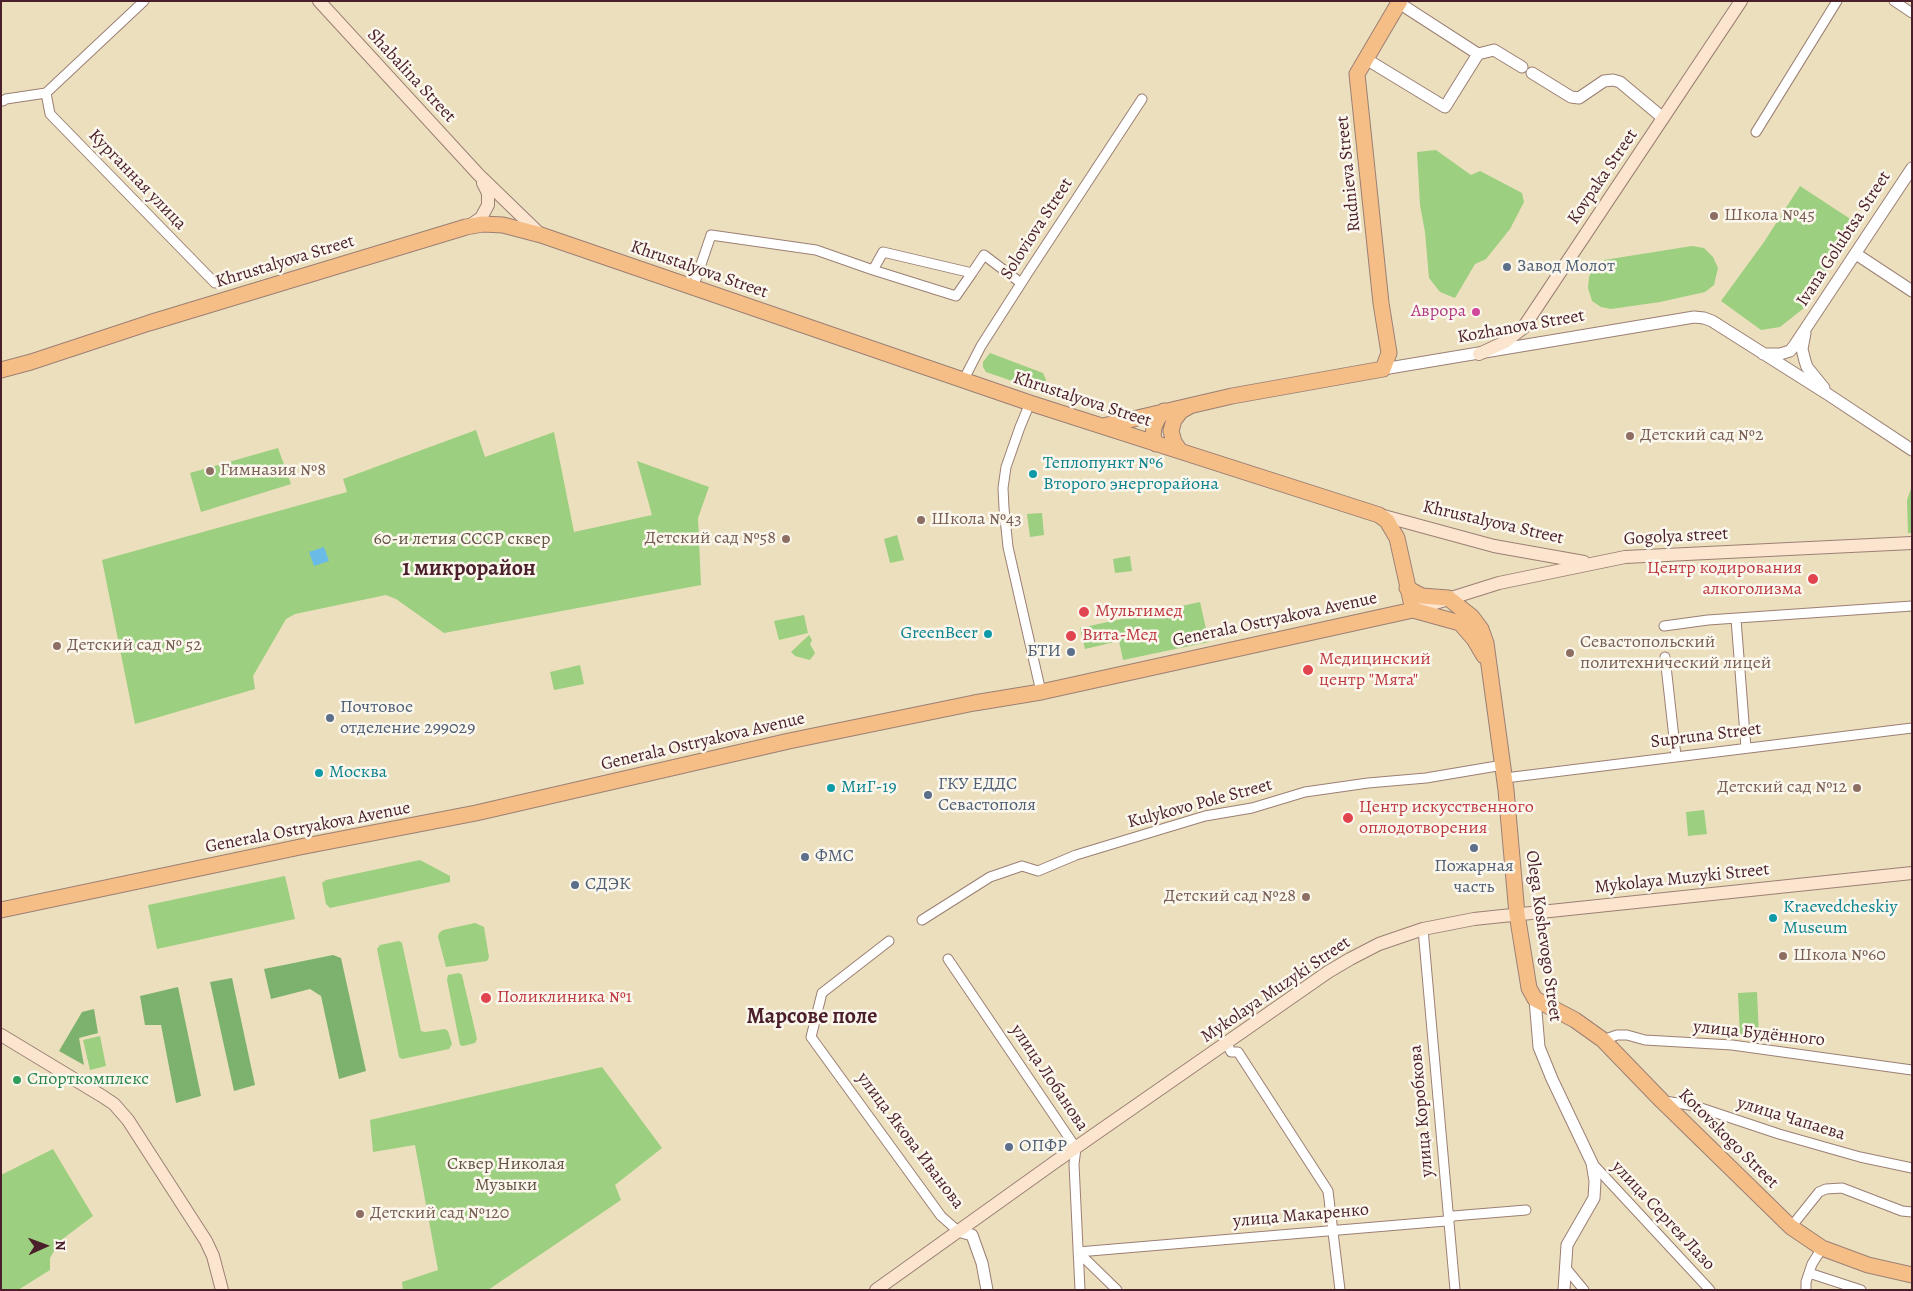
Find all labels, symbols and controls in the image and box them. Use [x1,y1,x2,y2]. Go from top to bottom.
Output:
street label: Shabalina Street [362,25,460,127]
street label: Rudnieva Street [1332,115,1366,233]
street label: Курганная улица [83,125,191,235]
street label: Kovpaka Street [1563,125,1643,229]
street label: Ivana Golubtsa Street [1792,167,1896,311]
street label: Soloviova Street [996,174,1078,284]
place label: Школа №45 [1724,205,1815,227]
marker: Школа №45 [1708,210,1720,222]
street label: Khrustalyova Street [213,231,357,293]
street label: Khrustalyova Street [627,236,771,304]
place label: Завод Молот [1517,256,1615,278]
marker: Завод Молот [1501,261,1513,273]
place label: Аврора [1411,301,1466,323]
street label: Kozhanova Street [1456,305,1586,349]
marker: Аврора [1470,306,1482,318]
street label: Khrustalyova Street [1010,368,1154,432]
place label: Детский сад №2 [1640,425,1763,447]
marker: Детский сад №2 [1624,430,1636,442]
place label: Теплопункт №6 Второго энергорайона [1043,453,1219,496]
place label: Гимназия №8 [220,460,326,482]
marker: Гимназия №8 [204,465,216,477]
marker: Теплопункт №6 Второго энергорайона [1027,468,1039,480]
street label: Khrustalyova Street [1420,496,1566,550]
place label: Школа №43 [931,509,1022,531]
marker: Школа №43 [915,514,927,526]
street label: Gogolya street [1623,523,1729,551]
place label: Детский сад №58 [645,528,776,550]
park label: 60-и летия СССР сквер [373,529,551,551]
marker: Детский сад №58 [780,533,792,545]
district label: 1 микрорайон [402,557,536,583]
place label: Центр кодирования алкоголизма [1647,558,1802,600]
marker: Центр кодирования алкоголизма [1806,572,1820,586]
street label: Generala Ostryakova Avenue [1171,588,1379,652]
place label: Мультимед [1095,601,1182,623]
marker: Мультимед [1077,605,1091,619]
place label: GreenBeer [900,623,978,645]
place label: Вита-Мед [1082,625,1158,647]
marker: GreenBeer [982,628,994,640]
marker: Вита-Мед [1064,629,1078,643]
place label: Севастопольский политехнический лицей [1580,632,1771,674]
place label: Детский сад № 52 [67,635,202,657]
marker: Детский сад № 52 [51,640,63,652]
place label: БТИ [1027,641,1061,663]
marker: БТИ [1065,646,1077,658]
marker: Севастопольский политехнический лицей [1564,647,1576,659]
place label: Медицинский центр "Мята" [1319,649,1431,692]
marker: Медицинский центр "Мята" [1301,663,1315,677]
place label: Почтовое отделение 299029 [340,697,475,740]
street label: Generala Ostryakova Avenue [599,708,807,776]
marker: Почтовое отделение 299029 [324,712,336,724]
street label: Supruna Street [1649,718,1763,754]
place label: Москва [329,762,387,784]
marker: Москва [313,767,325,779]
place label: ГКУ ЕДДС Севастополя [938,774,1036,816]
street label: Kulykovo Pole Street [1125,774,1275,834]
place label: МиГ-19 [841,777,897,799]
place label: Детский сад №12 [1717,777,1847,799]
marker: МиГ-19 [825,782,837,794]
marker: Детский сад №12 [1851,782,1863,794]
marker: ГКУ ЕДДС Севастополя [922,789,934,801]
place label: Центр искусственного оплодотворения [1359,797,1534,840]
street label: Generala Ostryakova Avenue [204,798,412,858]
marker: Центр искусственного оплодотворения [1341,811,1355,825]
marker: Пожарная часть [1468,842,1480,854]
place label: ФМС [815,846,854,868]
street label: Olega Koshevogo Street [1520,849,1566,1023]
marker: ФМС [799,851,811,863]
place label: Пожарная часть [1434,856,1514,899]
street label: Mykolaya Muzyki Street [1594,859,1770,899]
place label: СДЭК [585,874,630,896]
marker: СДЭК [569,879,581,891]
place label: Детский сад №28 [1164,886,1296,908]
marker: Детский сад №28 [1300,891,1312,903]
place label: Kraevedcheskiy Museum [1783,897,1898,940]
marker: Kraevedcheskiy Museum [1767,912,1779,924]
street label: Mykolaya Muzyki Street [1197,932,1355,1048]
place label: Школа №60 [1793,945,1886,967]
marker: Школа №60 [1777,950,1789,962]
place label: Поликлиника №1 [497,987,632,1009]
marker: Поликлиника №1 [479,991,493,1005]
district label: Марсове поле [747,1005,877,1031]
street label: улица Будённого [1692,1016,1826,1052]
street label: улица Лобанова [1005,1020,1093,1136]
street label: улица Коробкова [1405,1044,1439,1178]
street label: улица Якова Иванова [852,1068,968,1214]
place label: Спорткомплекс [27,1069,149,1091]
marker: Спорткомплекс [11,1074,23,1086]
street label: Kotovskogo Street [1673,1084,1783,1194]
street label: улица Чапаева [1734,1092,1848,1146]
place label: ОПФР [1019,1136,1067,1158]
marker: ОПФР [1003,1141,1015,1153]
park label: Сквер Николая Музыки [447,1154,565,1196]
street label: улица Сергея Лазо [1607,1157,1719,1275]
street label: улица Макаренко [1232,1199,1370,1233]
place label: Детский сад №120 [370,1203,509,1225]
marker: Детский сад №120 [354,1208,366,1220]
north arrow [20,1221,70,1271]
text: N [51,1240,70,1251]

